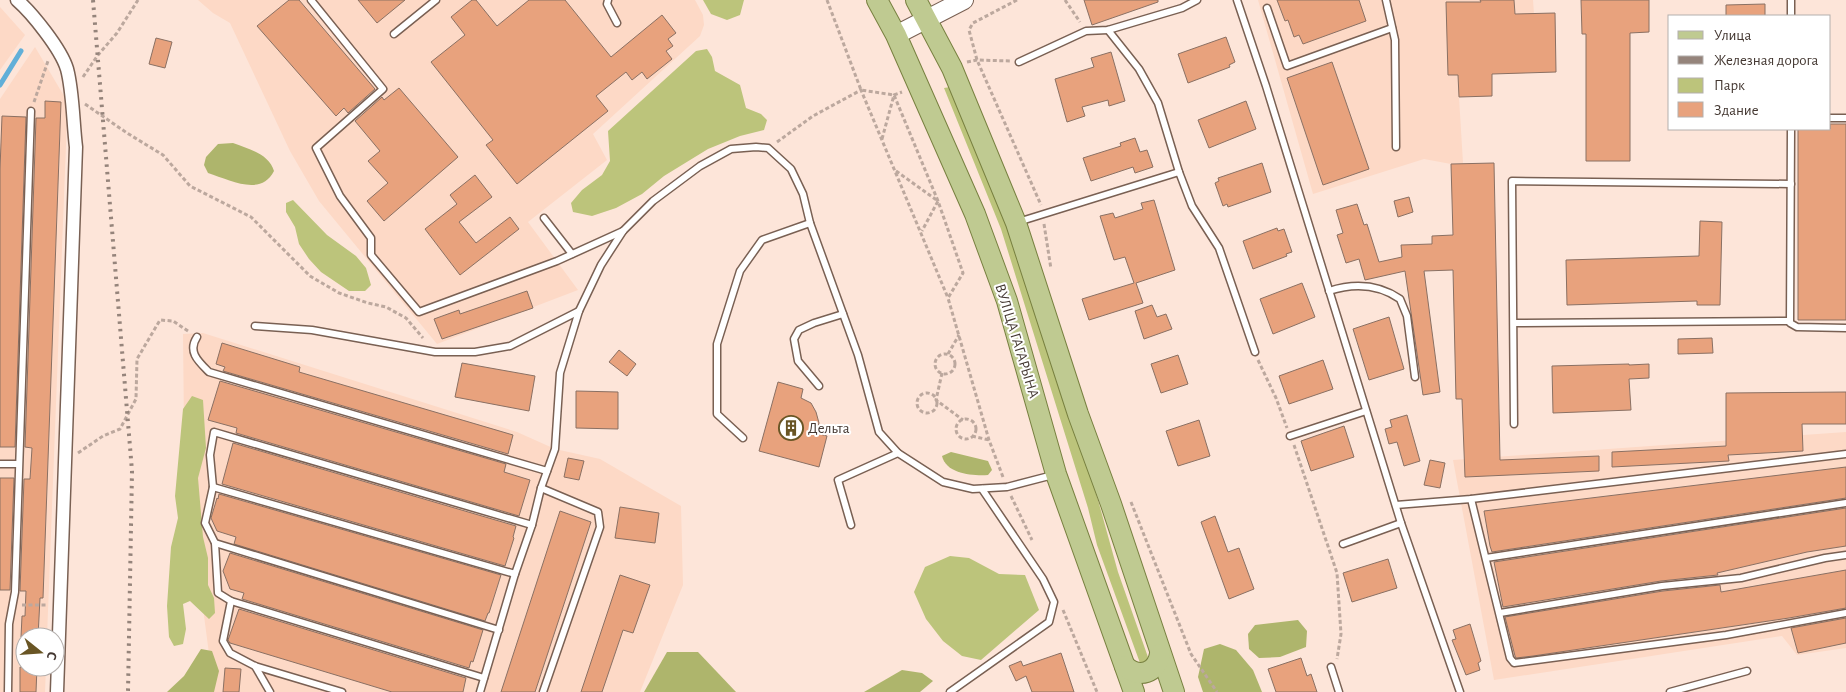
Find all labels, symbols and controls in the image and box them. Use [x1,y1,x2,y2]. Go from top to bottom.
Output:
legend [1668,15,1831,130]
text: Улица [1714,28,1751,43]
text: Железная дорога [1714,53,1819,68]
text: Парк [1714,78,1745,93]
text: Здание [1714,103,1759,118]
street label: ВУЛІЦА ГАГАРЫНА [992,282,1042,400]
building icon: Дельта [778,415,804,441]
place label: Дельта [808,421,850,436]
north arrow [15,627,65,677]
text: С [44,650,59,661]

